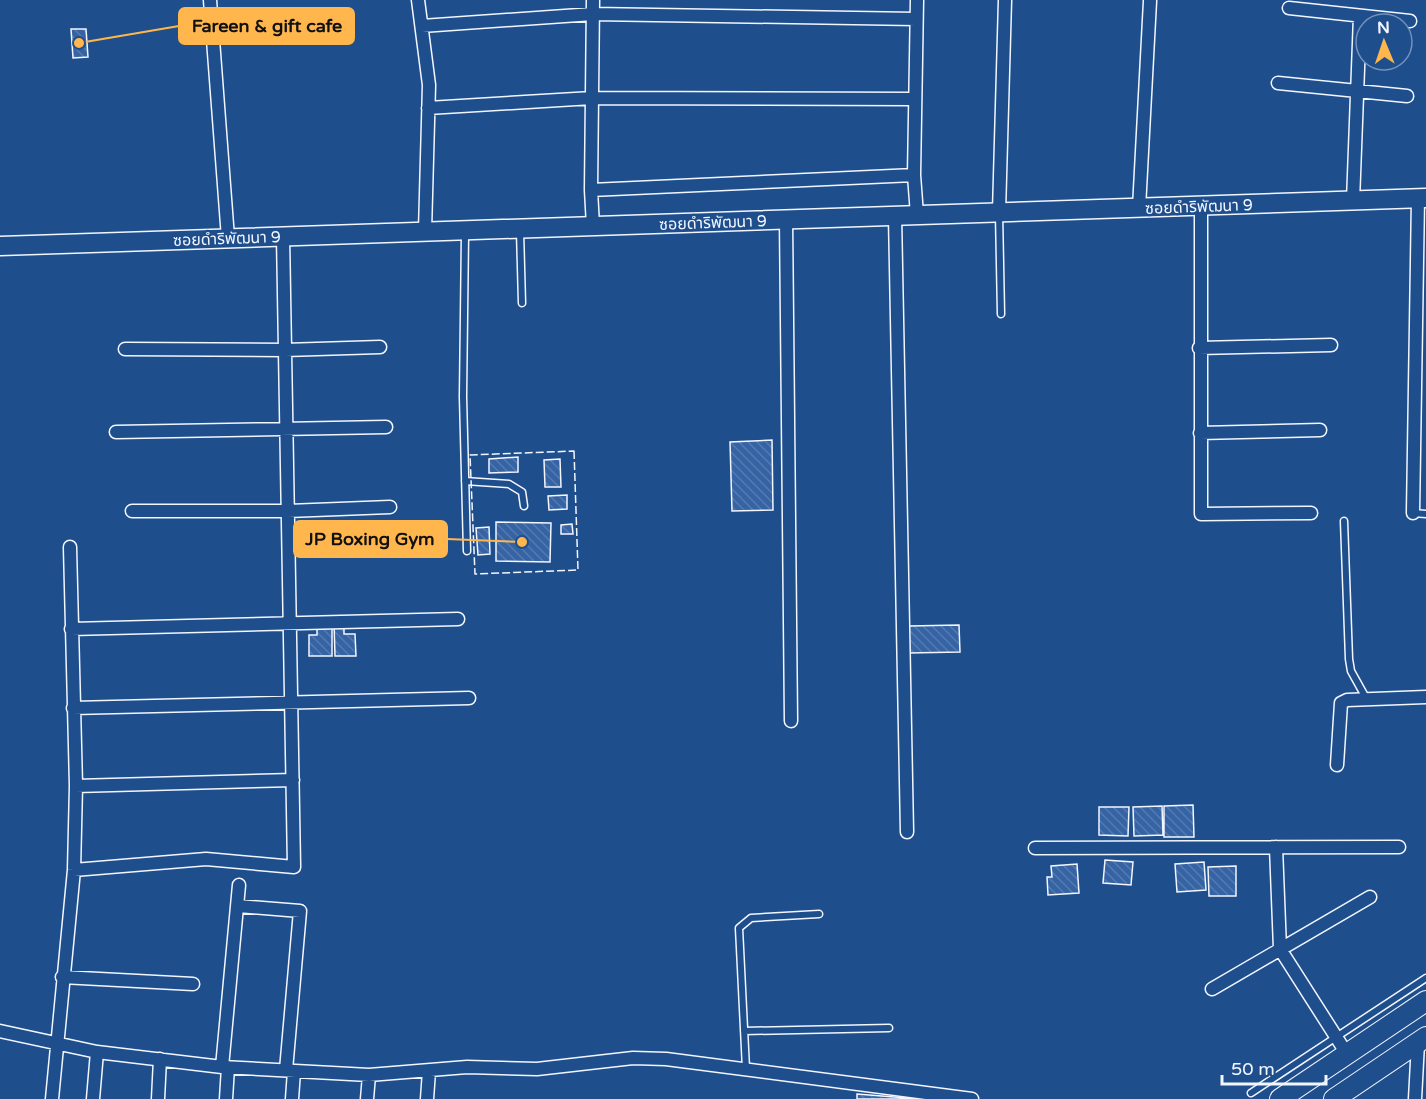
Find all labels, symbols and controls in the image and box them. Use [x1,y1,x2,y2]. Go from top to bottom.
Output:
callout: Fareen & gift cafe [179,8,354,44]
north arrow [1354,12,1414,72]
text: Fareen & gift cafe [192,15,342,37]
text: N [1377,18,1390,38]
street label: ซอยดำริพัฒนา 9 [1145,195,1253,219]
street label: ซอยดำริพัฒนา 9 [659,211,767,235]
street label: ซอยดำริพัฒนา 9 [173,227,281,251]
callout: JP Boxing Gym [294,521,447,557]
text: JP Boxing Gym [304,528,435,550]
scale bar [1222,1048,1326,1086]
text: 50 m [1231,1058,1275,1080]

